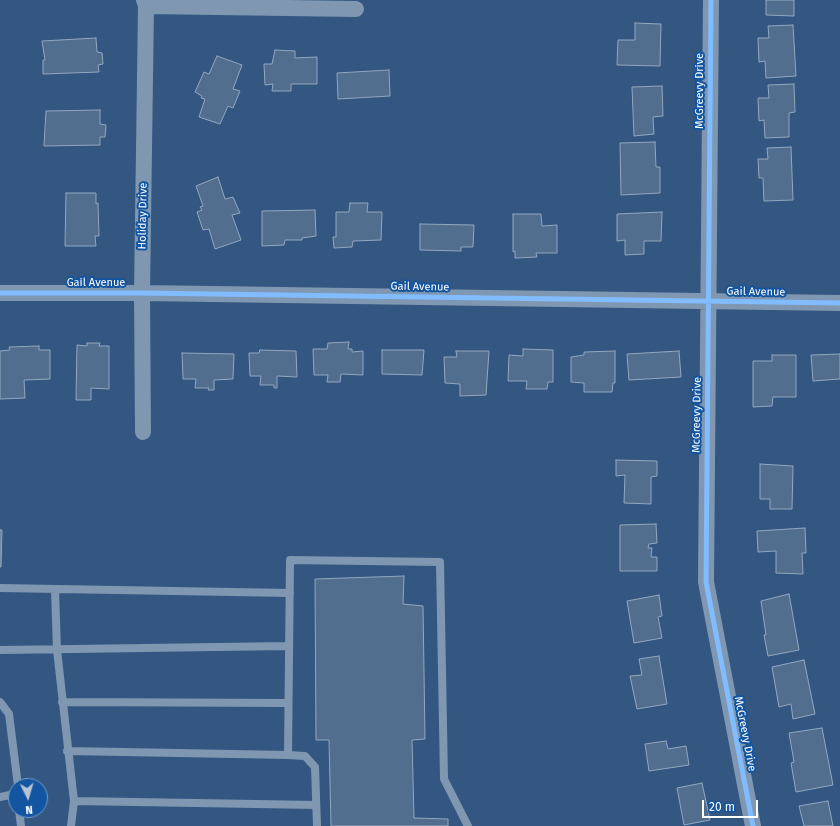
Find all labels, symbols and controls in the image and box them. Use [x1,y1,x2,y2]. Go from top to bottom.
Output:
street label: McGreevy Drive [693,53,707,129]
street label: Holiday Drive [136,183,150,249]
street label: Gail Avenue [67,276,125,290]
street label: Gail Avenue [391,280,449,294]
street label: Gail Avenue [727,285,785,299]
street label: McGreevy Drive [690,377,704,453]
street label: McGreevy Drive [731,695,759,773]
north arrow [8,778,48,818]
scale bar [704,792,760,818]
text: 20 m [709,800,735,814]
text: N [25,803,33,816]

